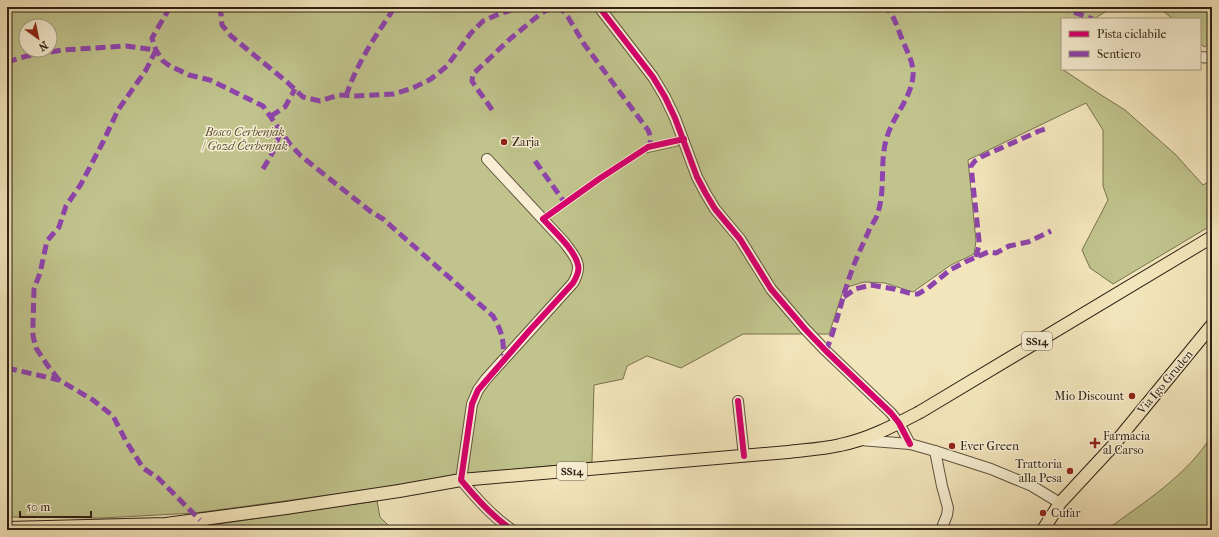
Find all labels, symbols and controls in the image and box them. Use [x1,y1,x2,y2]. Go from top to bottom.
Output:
north arrow [18,18,58,58]
legend [1061,18,1201,70]
text: Pista ciclabile [1097,27,1166,41]
text: N [36,38,50,54]
text: Sentiero [1097,47,1141,61]
park label: Bosco Cerbenjak / Gozd Čerbenjak [201,125,288,153]
place label: Zarja [512,135,540,149]
marker: Zarja [499,137,509,147]
road number: SS14 [1022,332,1052,350]
street label: Via Igo Gruden [1134,347,1196,417]
place label: Mio Discount [1055,389,1125,403]
marker: Mio Discount [1127,391,1137,401]
place label: Farmacia al Carso [1103,429,1150,457]
marker: Farmacia al Carso [1090,438,1100,448]
place label: Ever Green [960,439,1019,453]
marker: Ever Green [947,441,957,451]
place label: Trattoria alla Pesa [1015,457,1062,485]
road number: SS14 [557,462,587,480]
marker: Trattoria alla Pesa [1065,466,1075,476]
scale bar [20,493,91,519]
text: 50 m [26,500,50,514]
place label: Cufar [1051,506,1081,520]
marker: Cufar [1038,508,1048,518]

